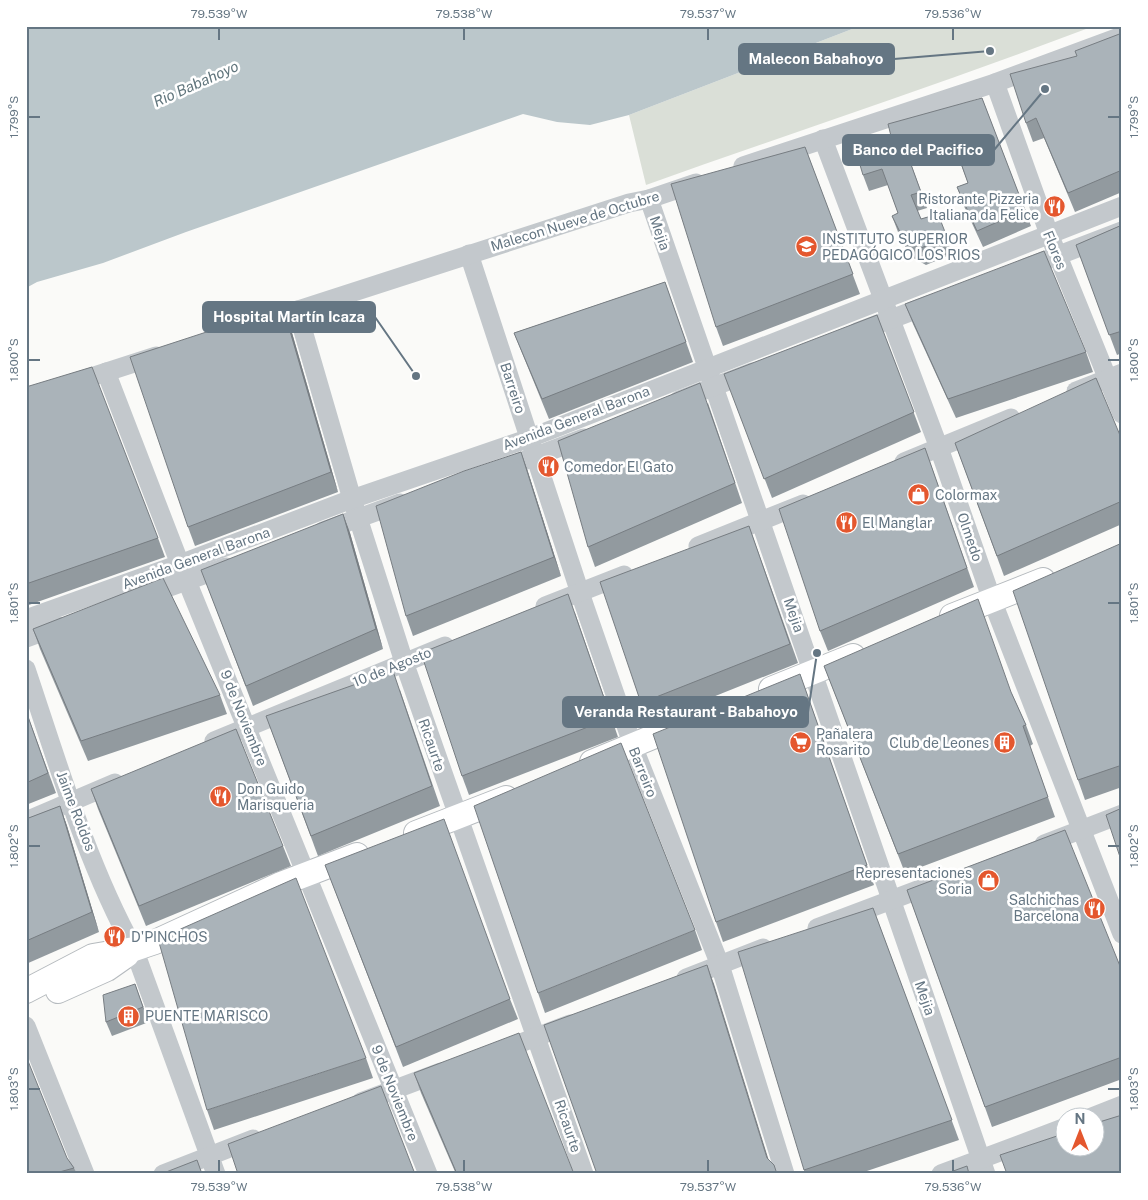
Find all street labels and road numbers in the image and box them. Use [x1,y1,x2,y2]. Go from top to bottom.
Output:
street label: Malecon Nueve de Octubre [489,188,661,254]
street label: Mejia [647,214,673,252]
street label: Flores [1040,228,1070,272]
street label: Barreiro [497,360,529,416]
street label: Avenida General Barona [500,383,652,453]
street label: Olmedo [954,510,986,564]
street label: Avenida General Barona [120,524,272,592]
street label: Mejia [781,596,807,634]
street label: 10 de Agosto [350,644,434,690]
street label: 9 de Noviembre [217,668,271,768]
street label: Ricaurte [416,716,449,774]
street label: Barreiro [626,745,660,800]
street label: Jaime Roldos [53,769,99,853]
street label: Mejia [912,979,938,1017]
street label: 9 de Noviembre [368,1043,422,1143]
street label: Ricaurte [552,1097,585,1155]

